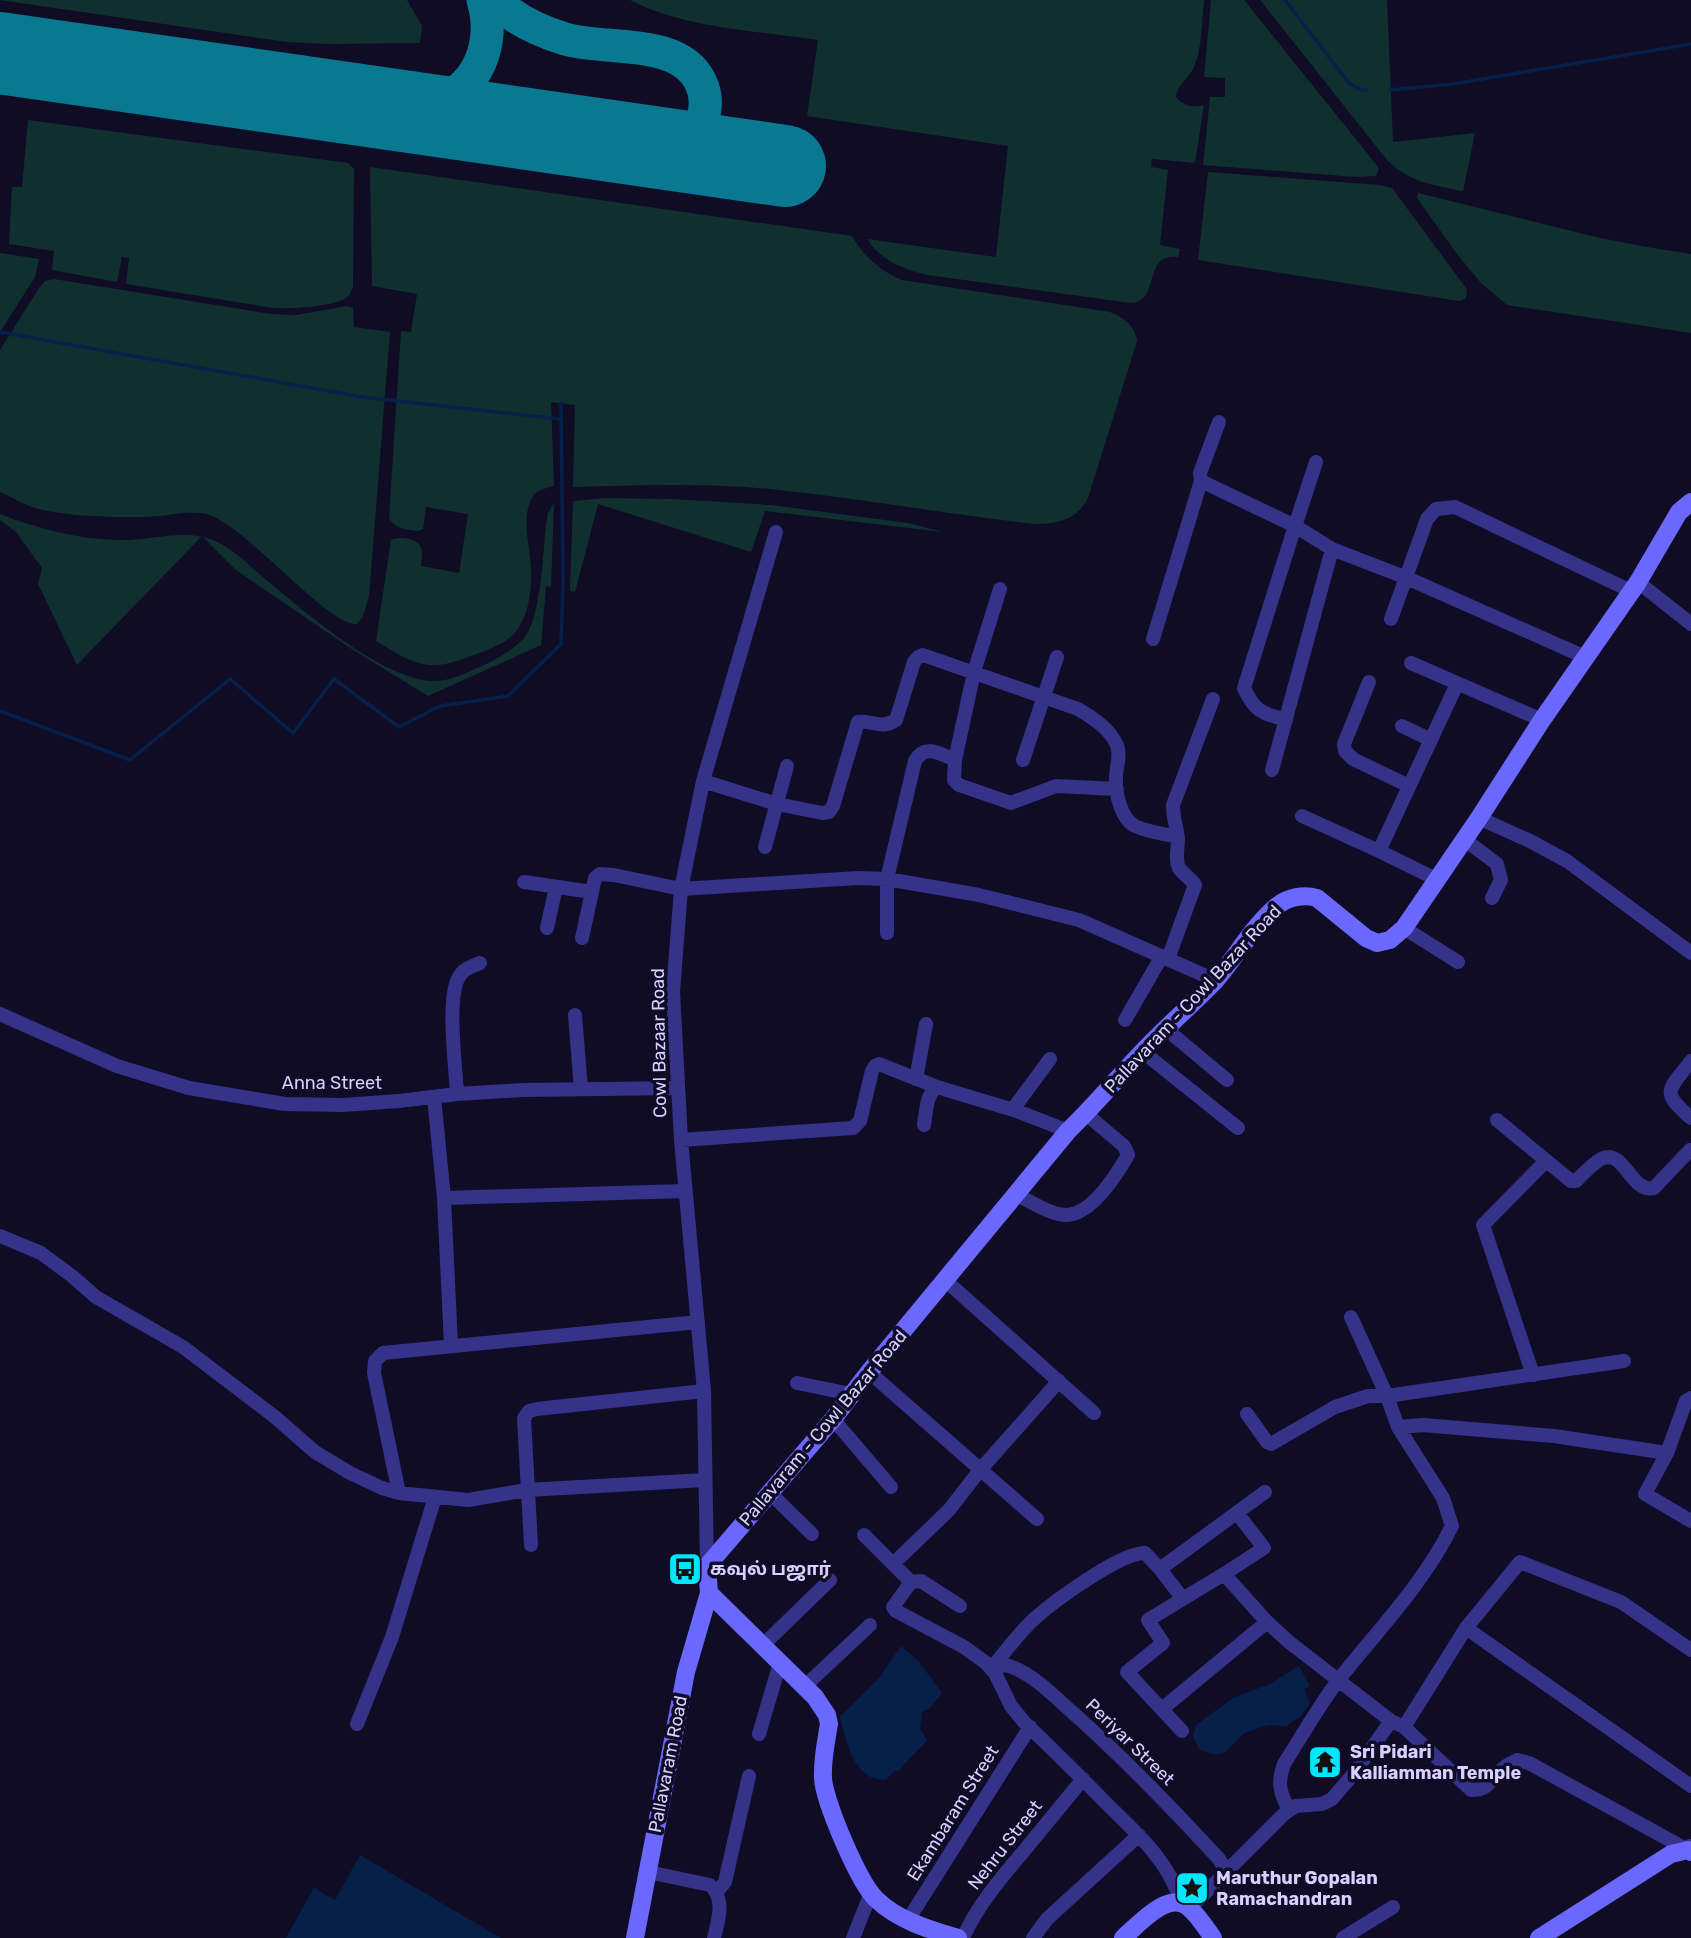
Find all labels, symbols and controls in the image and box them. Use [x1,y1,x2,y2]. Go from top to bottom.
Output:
street label: Pallavaram - Cowl Bazar Road [1100,900,1286,1098]
street label: Cowl Bazaar Road [647,968,671,1118]
street label: Anna Street [282,1072,382,1094]
street label: Pallavaram - Cowl Bazar Road [734,1325,912,1531]
bus stop icon: கவுல் பஜார் [666,1550,704,1588]
place label: கவுல் பஜார் [710,1558,832,1581]
street label: Pallavaram Road [644,1694,692,1834]
street label: Periyar Street [1081,1694,1179,1790]
street label: Ekambaram Street [902,1741,1004,1885]
place label: Sri Pidari Kalliamman Temple [1350,1741,1522,1784]
temple icon: Sri Pidari Kalliamman Temple [1306,1743,1344,1781]
street label: Nehru Street [963,1796,1047,1894]
place label: Maruthur Gopalan Ramachandran [1216,1867,1378,1910]
place icon: Maruthur Gopalan Ramachandran [1173,1869,1211,1907]

